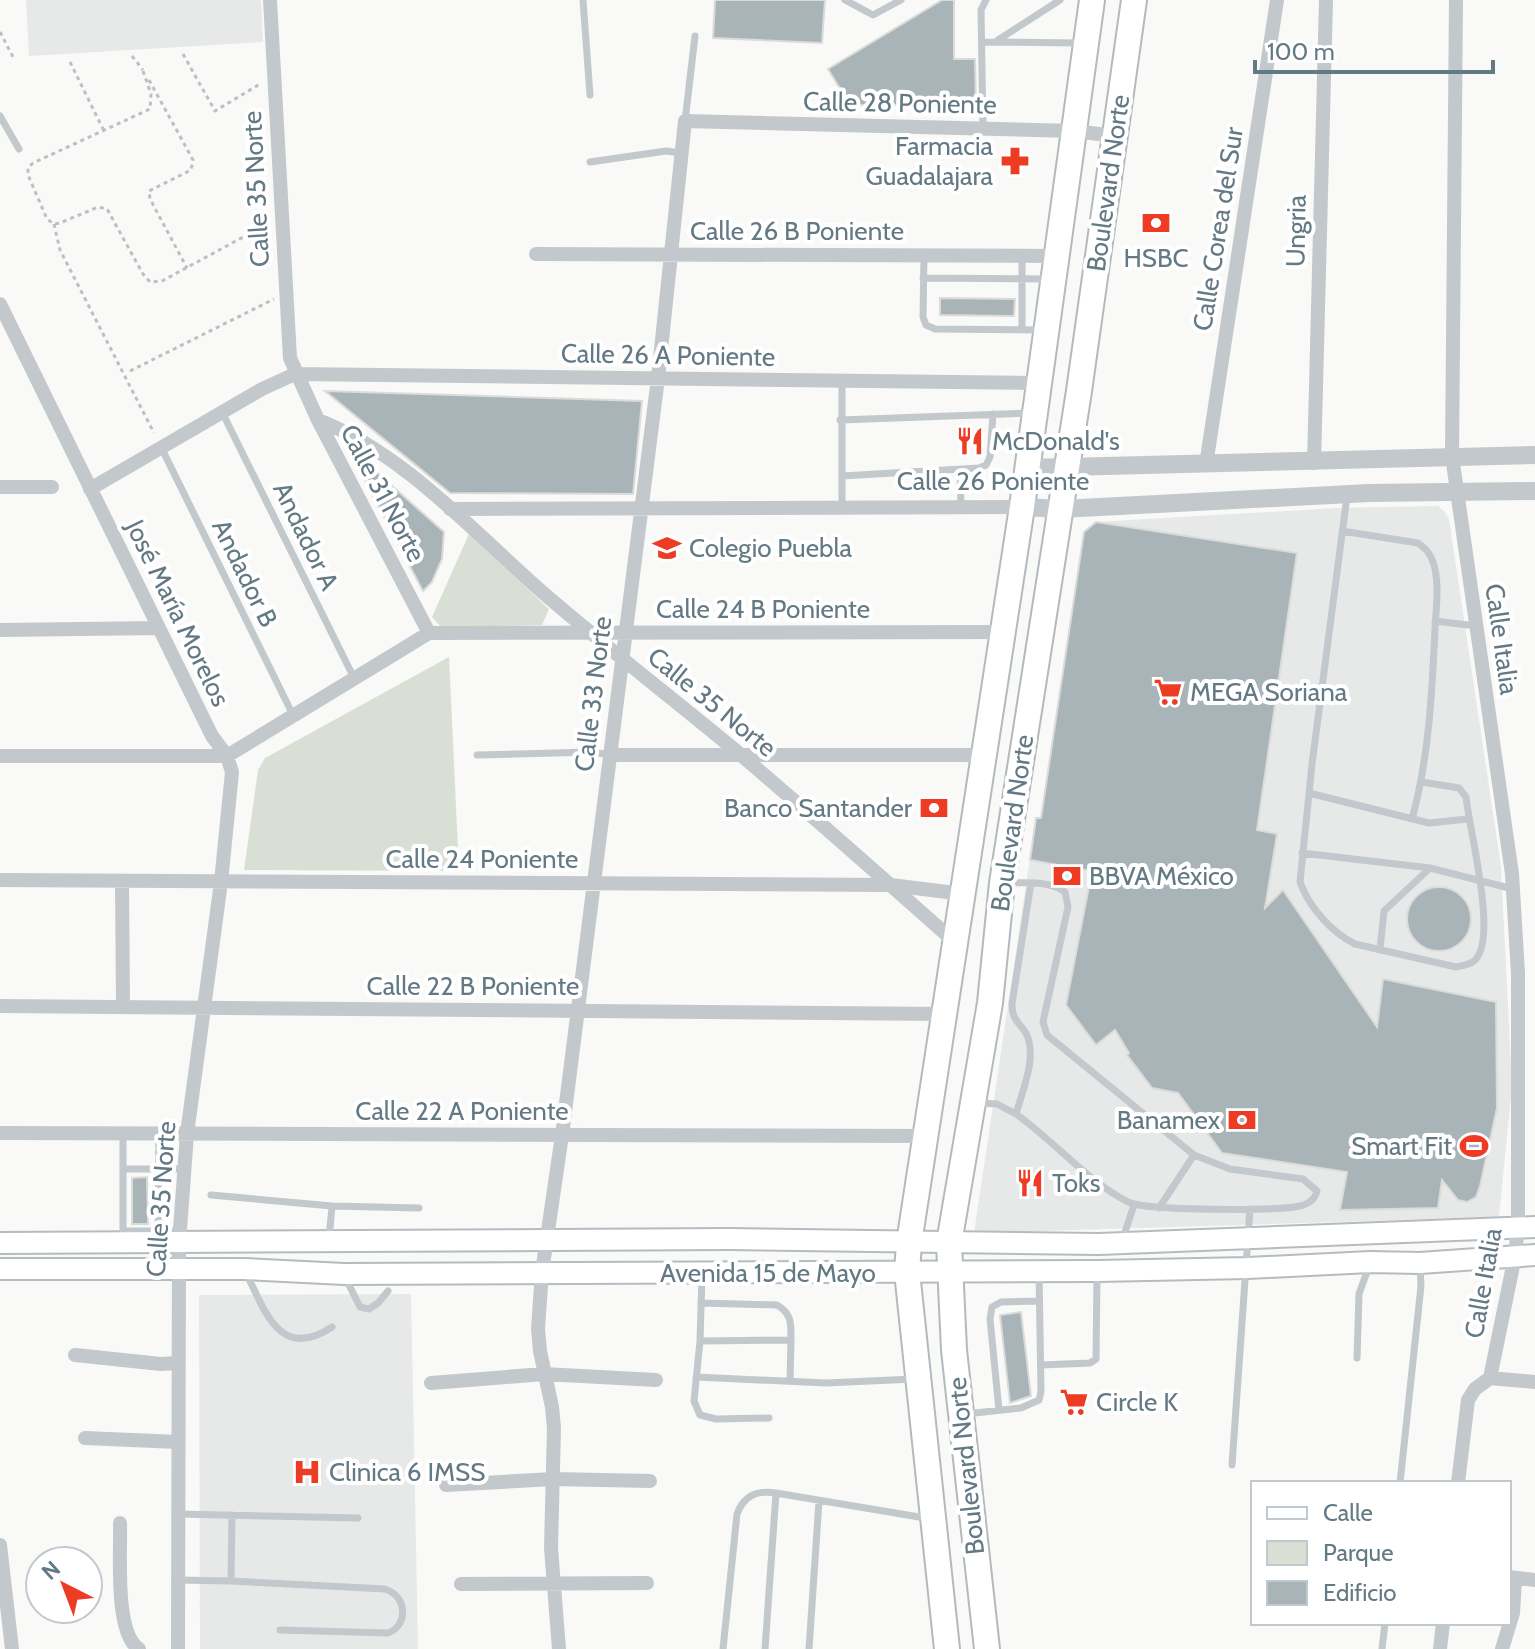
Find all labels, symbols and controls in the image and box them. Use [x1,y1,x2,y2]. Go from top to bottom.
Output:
scale bar [1255,24,1493,74]
text: 100 m [1267,37,1335,66]
street label: Calle 28 Poniente [803,85,997,121]
street label: Boulevard Norte [1080,92,1136,274]
street label: Calle 35 Norte [236,110,276,268]
street label: Calle Corea del Sur [1186,124,1250,333]
place label: Farmacia Guadalajara [866,130,994,192]
pharmacy icon: Farmacia Guadalajara [1000,146,1030,176]
street label: Ungria [1279,194,1313,267]
bank icon: HSBC [1141,208,1171,238]
street label: Calle 26 B Poniente [690,215,904,247]
place label: HSBC [1123,242,1189,274]
street label: Calle 26 A Poniente [561,337,775,373]
street label: Calle 31 Norte [334,419,432,567]
place label: McDonald's [992,425,1120,457]
restaurant icon: McDonald's [955,426,985,456]
street label: Calle 26 Poniente [897,465,1089,497]
street label: Andador A [266,477,346,595]
street label: José María Morelos [119,514,237,712]
street label: Andador B [205,514,285,632]
place label: Colegio Puebla [689,532,853,564]
school or university icon: Colegio Puebla [652,533,682,563]
street label: Calle Italia [1478,582,1526,697]
street label: Calle 24 B Poniente [656,593,870,625]
street label: Calle 33 Norte [568,615,618,773]
street label: Calle 35 Norte [641,640,783,764]
place label: MEGA Soriana [1190,676,1348,708]
supermarket icon: MEGA Soriana [1153,677,1183,707]
street label: Boulevard Norte [984,732,1040,914]
place label: Banco Santander [724,792,913,824]
bank icon: Banco Santander [919,793,949,823]
street label: Calle 24 Poniente [386,843,578,875]
place label: BBVA México [1089,860,1234,892]
bank icon: BBVA México [1052,861,1082,891]
street label: Calle 22 B Poniente [367,970,579,1002]
street label: Calle 22 A Poniente [355,1095,569,1127]
place label: Banamex [1117,1104,1221,1136]
bank icon: Banamex [1227,1105,1257,1135]
street label: Calle 35 Norte [140,1120,182,1278]
place label: Smart Fit [1351,1130,1452,1162]
sports icon: Smart Fit [1459,1131,1489,1161]
place label: Toks [1052,1167,1101,1199]
restaurant icon: Toks [1015,1168,1045,1198]
street label: Calle Italia [1458,1225,1509,1341]
street label: Avenida 15 de Mayo [660,1257,876,1289]
street label: Boulevard Norte [941,1376,991,1556]
place label: Circle K [1096,1386,1178,1418]
supermarket icon: Circle K [1059,1387,1089,1417]
place label: Clinica 6 IMSS [329,1456,485,1488]
hospital icon: Clinica 6 IMSS [292,1457,322,1487]
legend [1251,1481,1511,1625]
text: Calle [1323,1498,1373,1527]
text: Parque [1323,1538,1393,1567]
north arrow [24,1545,104,1625]
text: N [36,1555,66,1586]
text: Edificio [1323,1578,1397,1607]

